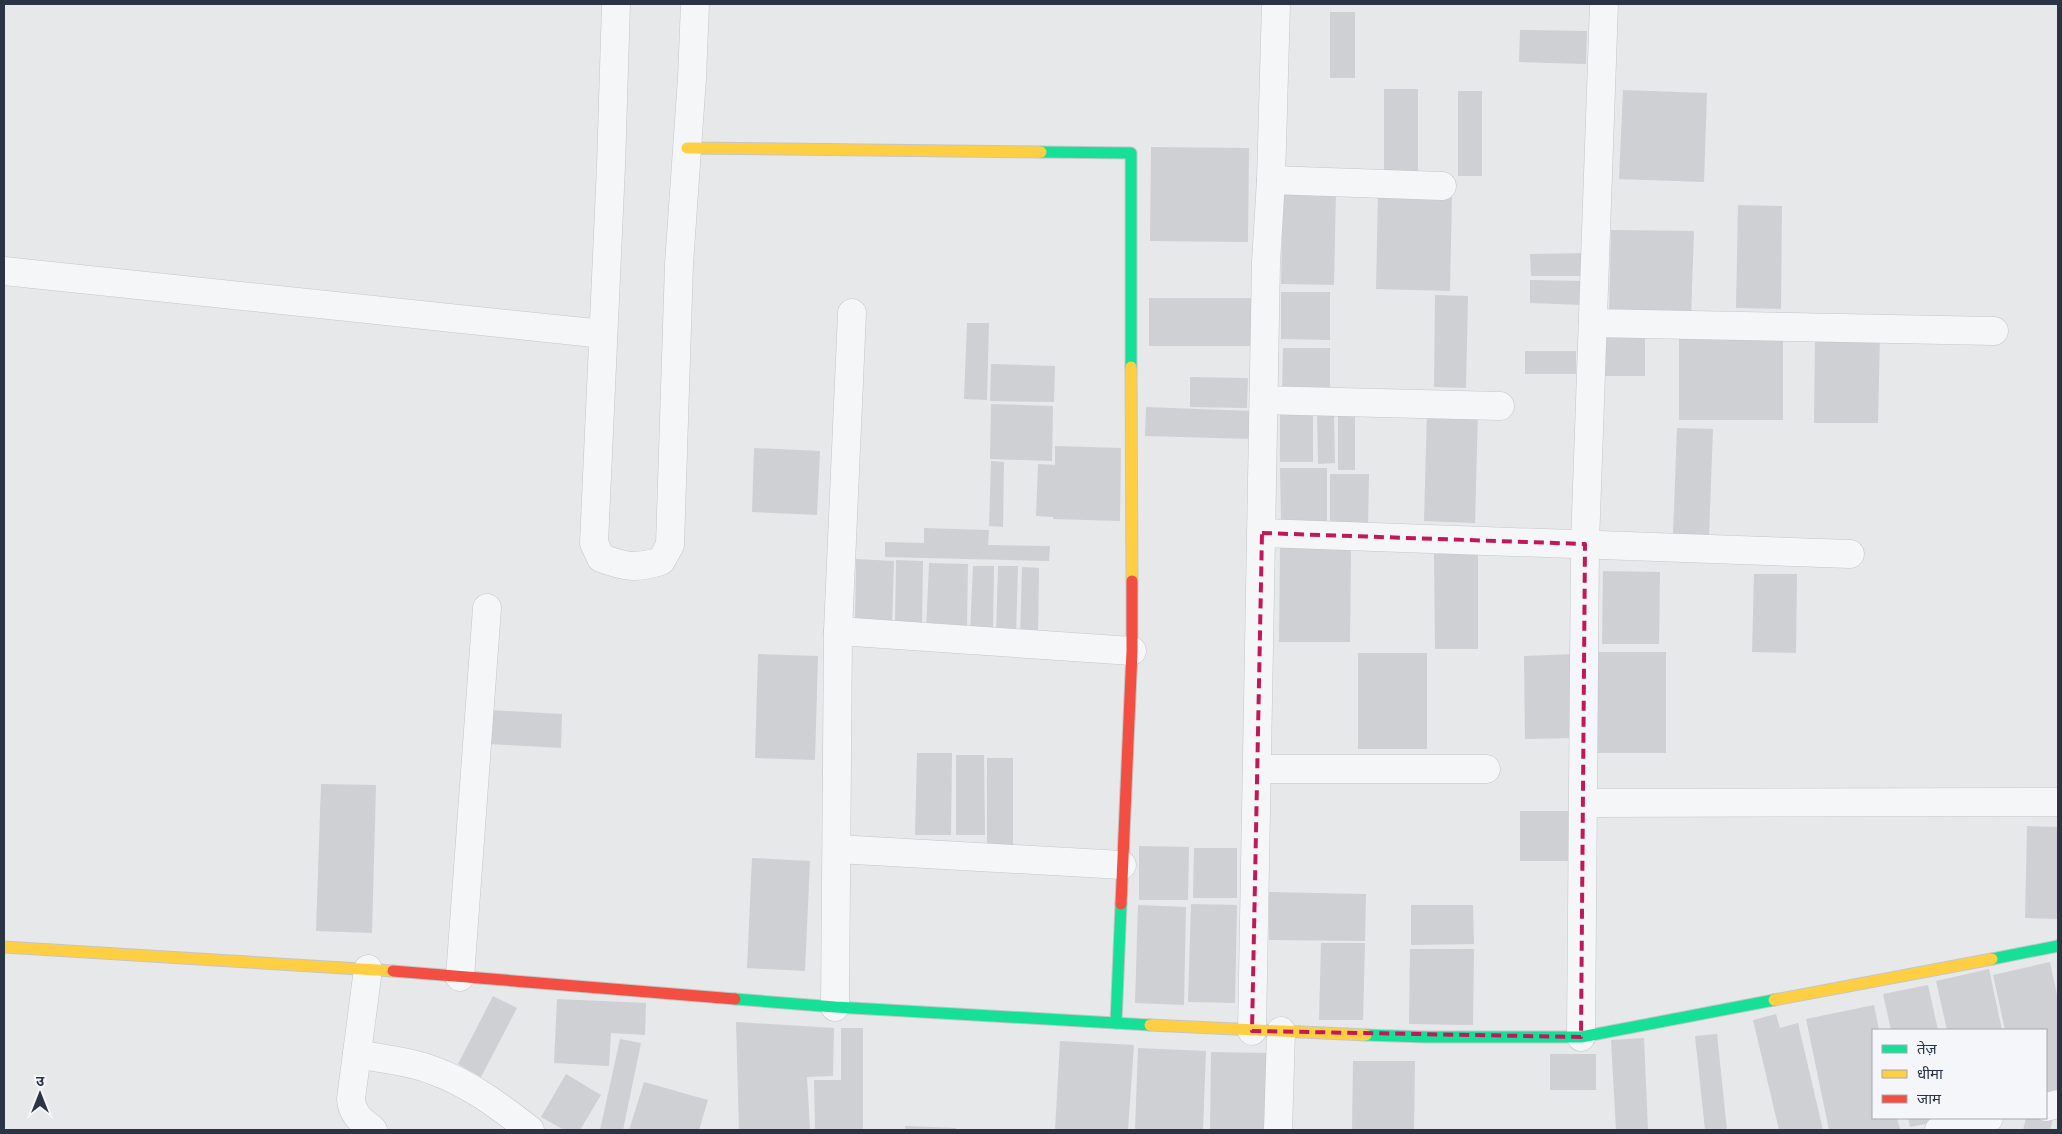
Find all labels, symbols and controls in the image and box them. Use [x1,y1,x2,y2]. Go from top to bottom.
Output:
legend [1872,1029,2047,1119]
text: तेज़ [1917,1039,1938,1057]
text: धीमा [1917,1064,1944,1082]
north arrow [15,1069,65,1119]
text: उ [36,1072,45,1089]
text: जाम [1917,1089,1942,1107]

